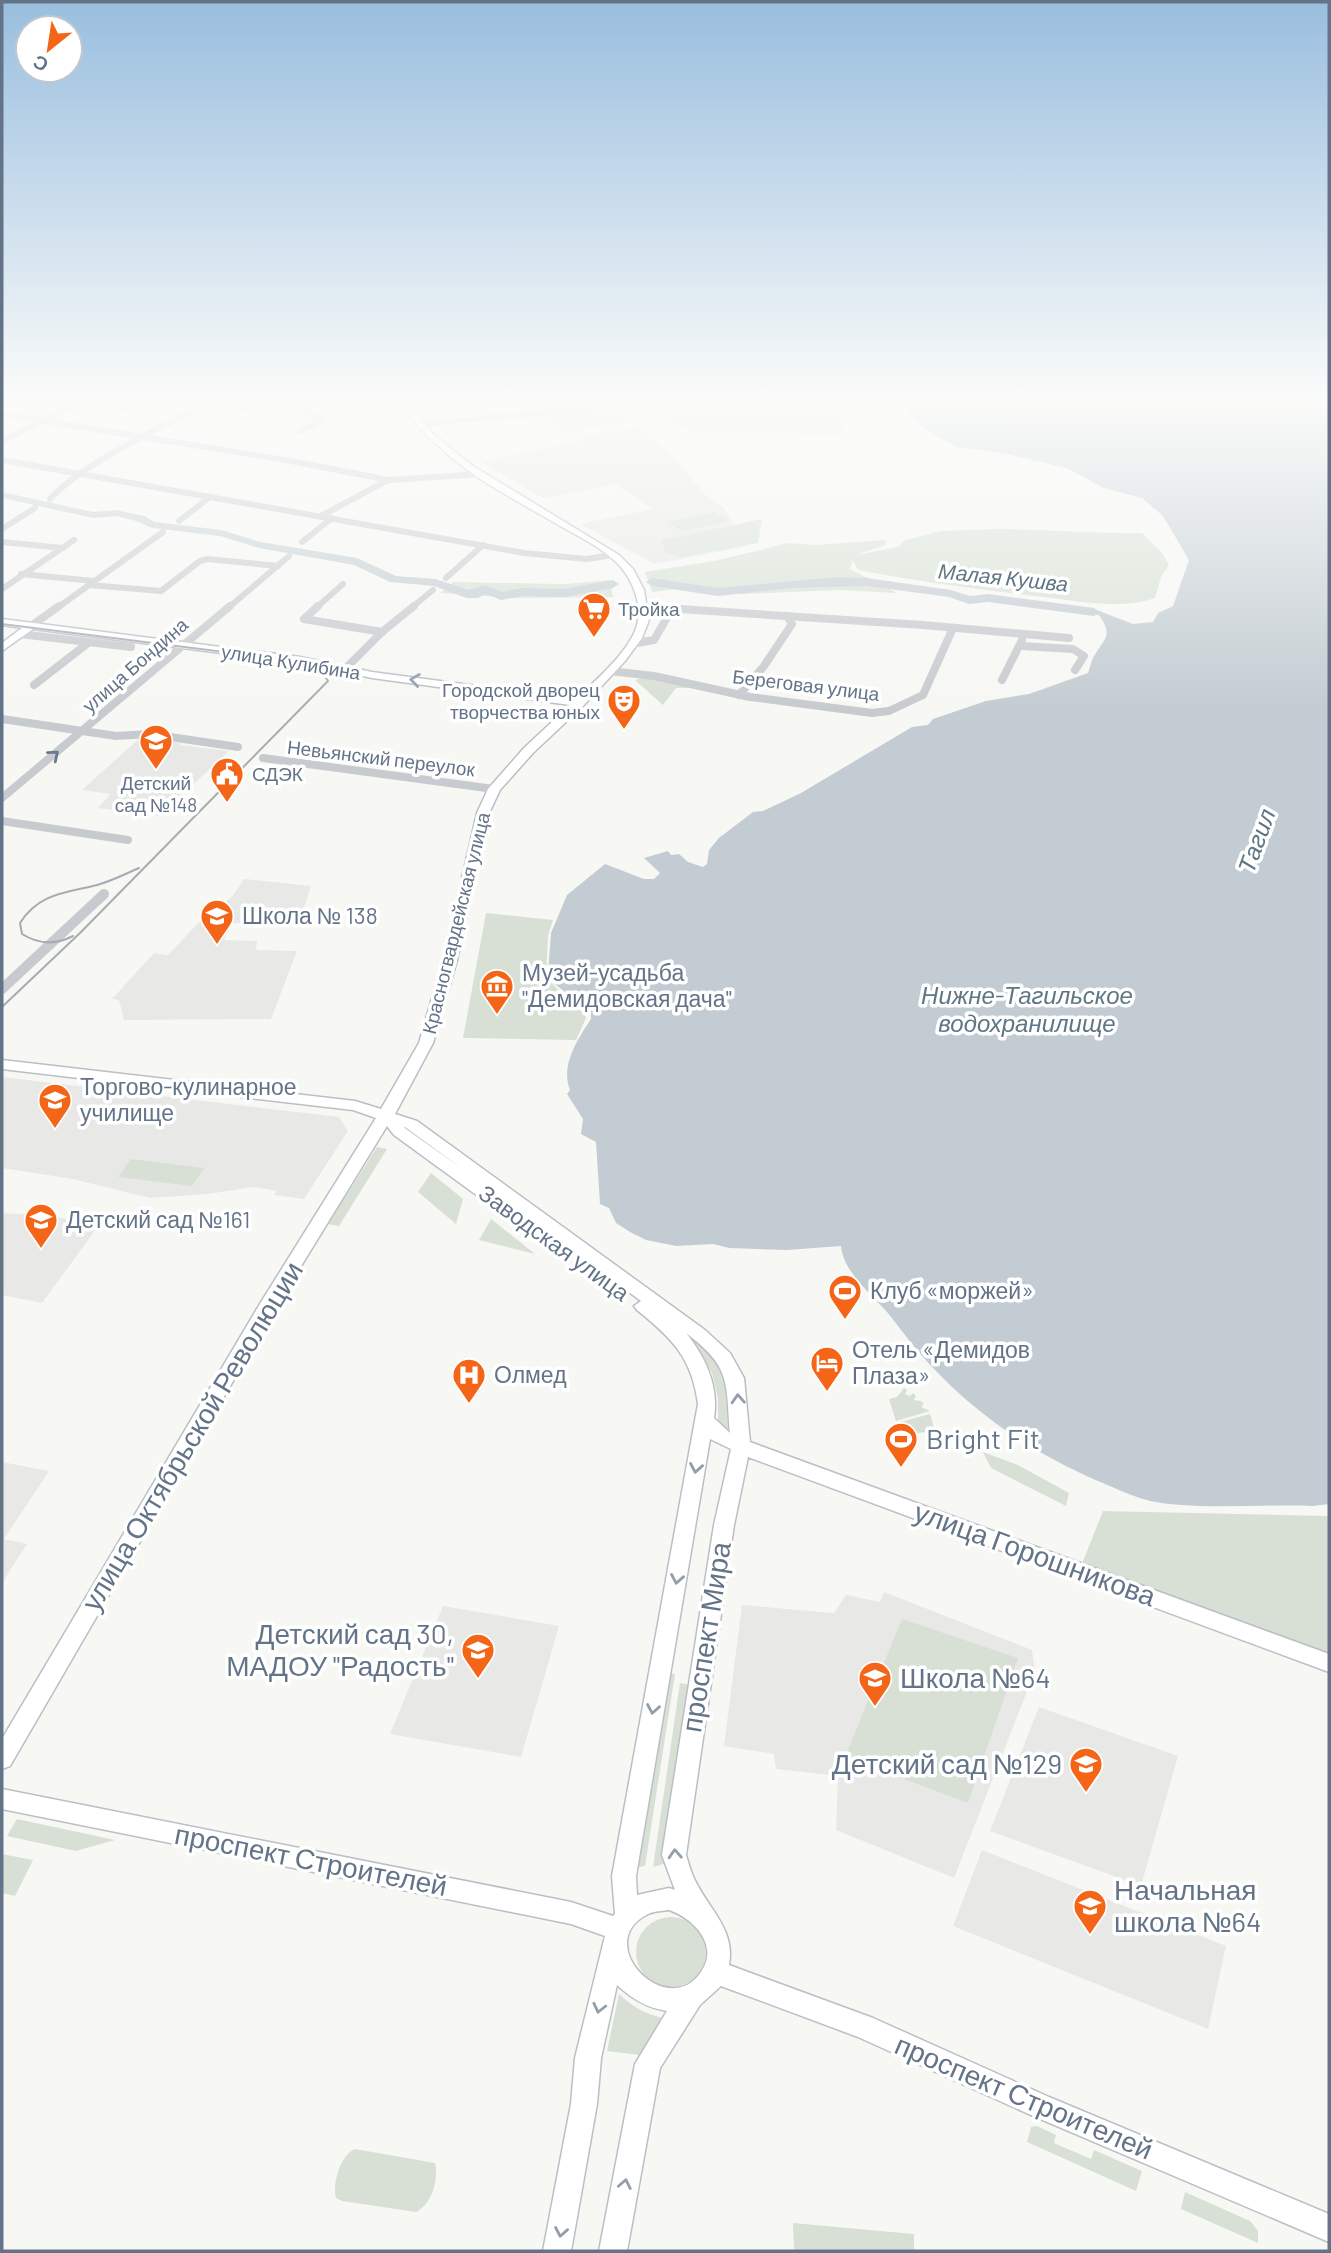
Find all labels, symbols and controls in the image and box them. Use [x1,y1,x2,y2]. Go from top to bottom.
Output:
north arrow [14,14,84,84]
text: С [28,51,52,78]
water label: Малая Кушва [937,557,1069,596]
supermarket icon: Тройка [575,590,613,639]
place label: Тройка [618,597,680,620]
street label: улица Бондина [77,612,192,717]
street label: улица Кулибина [220,639,363,684]
street label: Береговая улица [731,664,881,705]
one-way arrow [409,673,421,688]
place label: Городской дворец творчества юных [442,678,600,723]
theatre icon: Городской дворец творчества юных [605,682,643,731]
school or university icon: Детский сад №148 [137,722,175,771]
street label: Невьянский переулок [286,735,477,781]
one-way arrow [47,750,59,763]
public building icon: СДЭК [208,755,246,804]
place label: СДЭК [252,762,303,785]
place label: Детский сад №148 [115,771,197,816]
water label: Тагил [1231,804,1281,877]
street label: Красногвардейская улица [417,809,494,1036]
school or university icon: Школа № 138 [198,897,236,946]
place label: Школа № 138 [242,901,378,929]
place label: Музей-усадьба "Демидовская дача" [522,958,732,1012]
museum icon: Музей-усадьба "Демидовская дача" [478,967,516,1016]
water label: Нижне-Тагильское водохранилище [921,980,1133,1037]
place label: Торгово-кулинарное училище [80,1072,296,1126]
school or university icon: Торгово-кулинарное училище [36,1081,74,1130]
street label: Заводская улица [474,1178,636,1306]
school or university icon: Детский сад №161 [22,1201,60,1250]
place label: Детский сад №161 [66,1205,250,1233]
street label: улица Октябрьской Революции [73,1255,309,1616]
sports icon: Клуб «моржей» [826,1272,864,1321]
place label: Клуб «моржей» [870,1276,1034,1304]
place label: Отель «Демидов Плаза» [852,1335,1030,1389]
hotel icon: Отель «Демидов Плаза» [808,1344,846,1393]
hospital icon: Олмед [450,1356,488,1405]
place label: Олмед [494,1360,567,1388]
one-way arrow [731,1394,746,1405]
sports icon: Bright Fit [882,1420,920,1469]
place label: Bright Fit [926,1421,1040,1455]
one-way arrow [689,1462,704,1474]
street label: улица Горошникова [910,1494,1161,1613]
street label: проспект Мира [673,1539,737,1734]
one-way arrow [670,1573,685,1585]
place label: Детский сад 30, МАДОУ "Радость" [226,1616,454,1682]
school or university icon: Детский сад 30, МАДОУ "Радость" [459,1631,497,1680]
school or university icon: Школа №64 [856,1659,894,1708]
place label: Школа №64 [900,1660,1051,1694]
one-way arrow [647,1703,662,1715]
school or university icon: Детский сад №129 [1067,1745,1105,1794]
place label: Детский сад №129 [832,1746,1062,1780]
street label: проспект Строителей [172,1816,450,1902]
one-way arrow [668,1848,683,1859]
place label: Начальная школа №64 [1114,1872,1261,1938]
school or university icon: Начальная школа №64 [1071,1887,1109,1936]
one-way arrow [593,2002,607,2014]
street label: проспект Строителей [890,2026,1158,2166]
one-way arrow [617,2178,632,2190]
one-way arrow [554,2226,569,2238]

